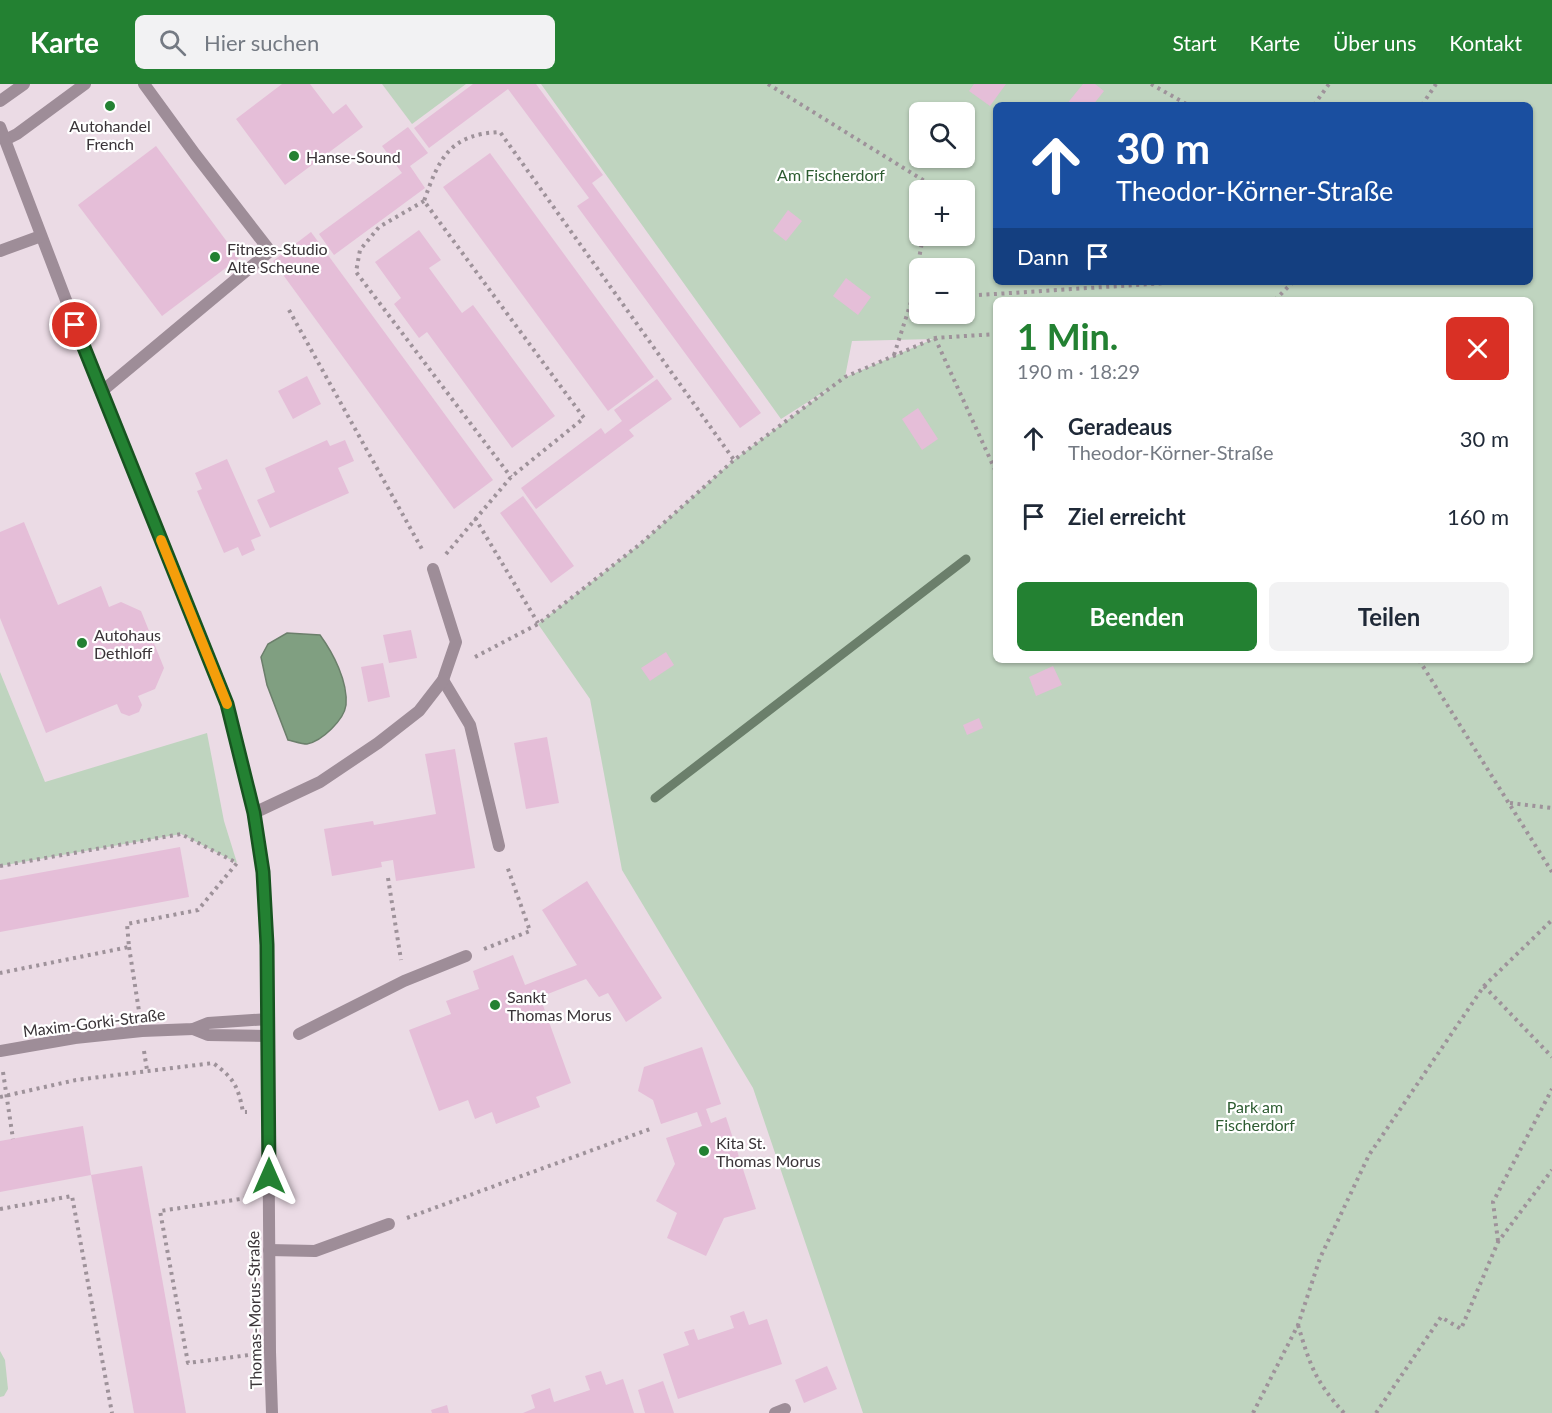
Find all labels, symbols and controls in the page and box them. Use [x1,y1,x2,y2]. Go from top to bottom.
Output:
search box [135,15,555,69]
text: Karte [30,25,99,59]
icon: search [156,26,189,59]
text: Hier suchen [204,29,319,56]
text: Start [1172,30,1217,55]
text: Karte [1250,30,1300,55]
text: Über uns [1333,30,1416,55]
text: Kontakt [1449,30,1522,55]
marker: Autohandel French [103,99,117,113]
map controls [909,102,975,324]
button: search [909,102,975,168]
place label: Autohandel French [69,116,151,153]
text: 30 m [1116,123,1210,173]
icon: ahead [1017,126,1095,204]
place label: Hanse-Sound [306,147,401,166]
marker: Hanse-Sound [287,149,301,163]
park label: Am Fischerdorf [777,165,885,184]
text: Theodor-Körner-Straße [1116,174,1393,207]
button: + [909,180,975,246]
place label: Fitness-Studio Alte Scheune [227,239,328,276]
icon: arrive [1081,240,1114,273]
text: Dann [1017,243,1069,270]
marker: Fitness-Studio Alte Scheune [208,250,222,264]
button: − [909,258,975,324]
pin [49,299,100,350]
icon: arrive [58,308,91,341]
text: 1 Min. [1017,314,1118,358]
button: close [1446,317,1509,380]
text: 190 m · 18:29 [1017,359,1140,383]
text: Geradeaus [1068,413,1172,440]
icon: ahead [1017,422,1050,455]
text: 30 m [1460,425,1509,452]
text: Theodor-Körner-Straße [1068,440,1273,464]
icon: arrive [1017,500,1050,533]
text: Ziel erreicht [1068,503,1186,530]
text: 160 m [1447,503,1509,530]
button: Beenden [1017,582,1257,651]
button: Teilen [1269,582,1509,651]
place label: Autohaus Dethloff [94,625,161,662]
marker: Autohaus Dethloff [75,636,89,650]
place label: Sankt Thomas Morus [507,987,612,1024]
marker: Sankt Thomas Morus [488,998,502,1012]
street label: Maxim-Gorki-Straße [22,1004,166,1040]
park label: Park am Fischerdorf [1215,1097,1295,1134]
place label: Kita St. Thomas Morus [716,1133,821,1170]
position arrow [237,1144,301,1208]
marker: Kita St. Thomas Morus [697,1144,711,1158]
street label: Thomas-Morus-Straße [243,1231,265,1389]

